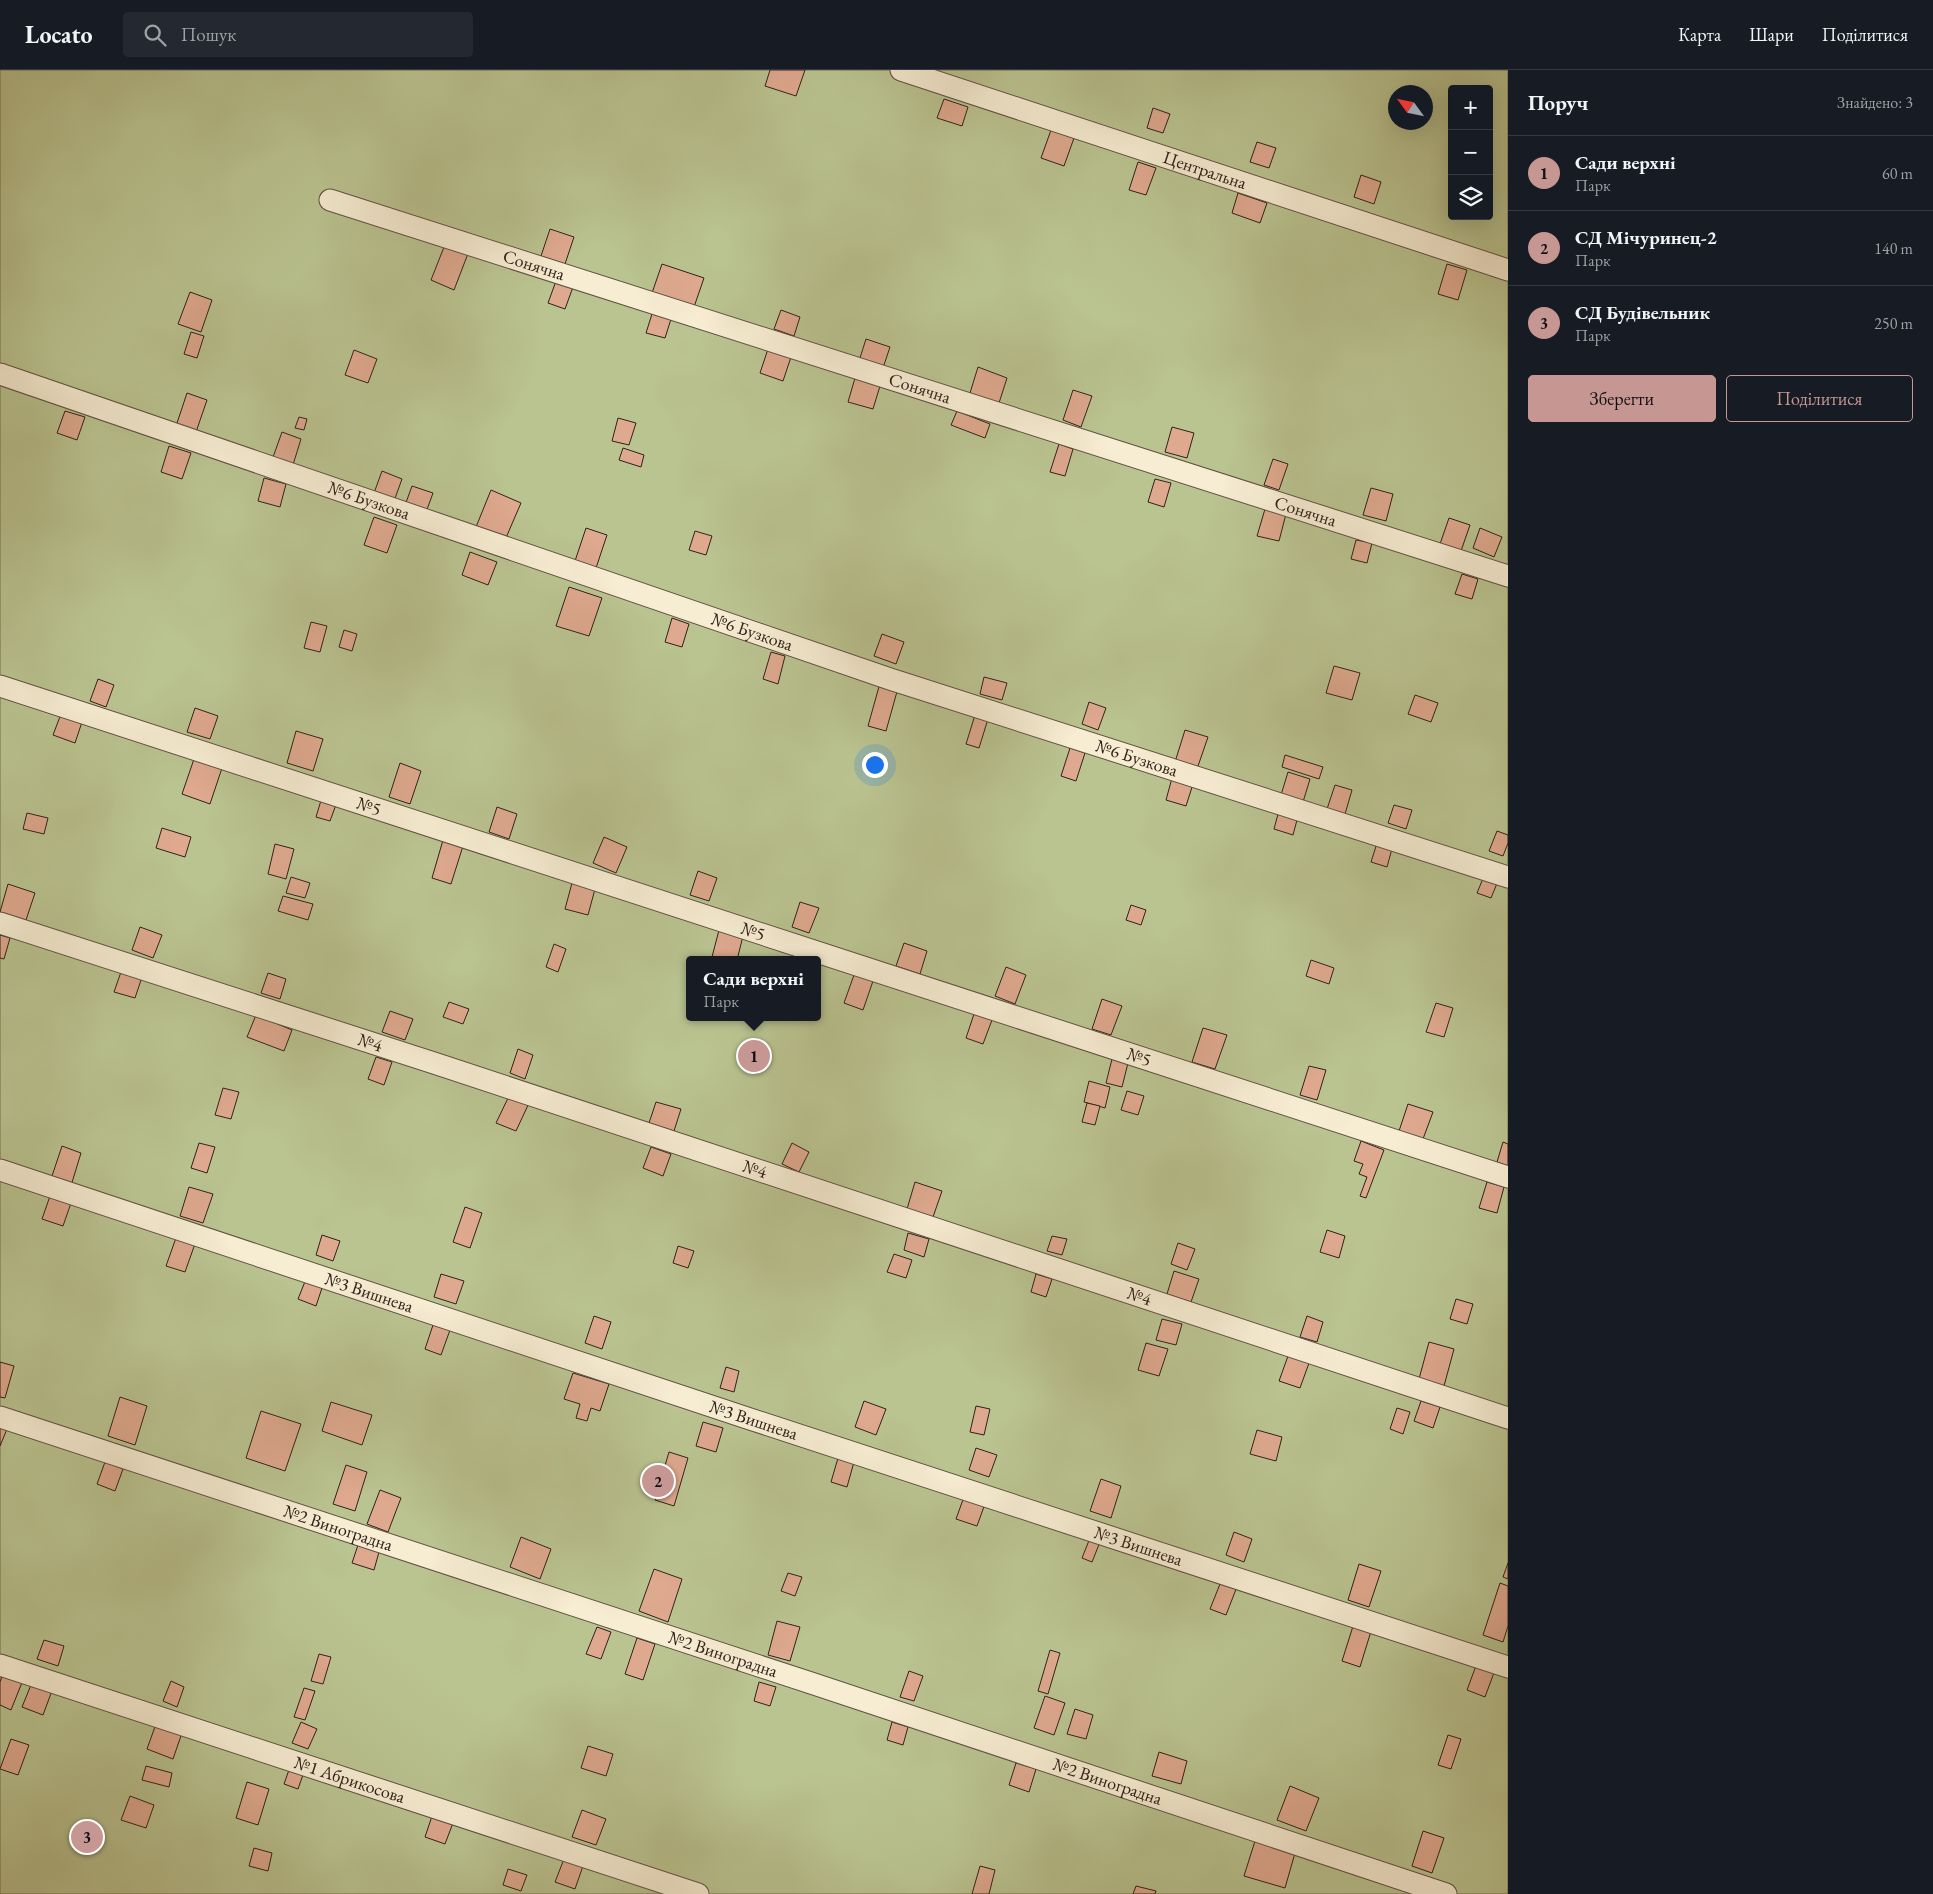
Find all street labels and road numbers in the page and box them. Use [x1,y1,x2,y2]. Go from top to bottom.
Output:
street label: Центральна [1161,145,1250,194]
street label: Сонячна [500,244,569,285]
street label: Сонячна [886,367,955,409]
street label: №6 Бузкова [325,475,414,525]
street label: Сонячна [1272,490,1340,532]
street label: №6 Бузкова [708,607,797,656]
street label: №6 Бузкова [1093,734,1182,782]
street label: №5 [354,791,384,820]
street label: №5 [738,916,768,945]
street label: №4 [355,1027,386,1057]
street label: №5 [1124,1042,1154,1071]
street label: №4 [740,1154,771,1183]
street label: №3 Вишнева [322,1267,417,1318]
street label: №4 [1124,1281,1155,1311]
street label: №3 Вишнева [707,1394,802,1445]
street label: №2 Виноградна [281,1499,397,1556]
street label: №3 Вишнева [1092,1520,1187,1571]
street label: №2 Виноградна [666,1625,782,1683]
street label: №1 Абрикосова [292,1750,409,1808]
street label: №2 Виноградна [1050,1752,1166,1810]

